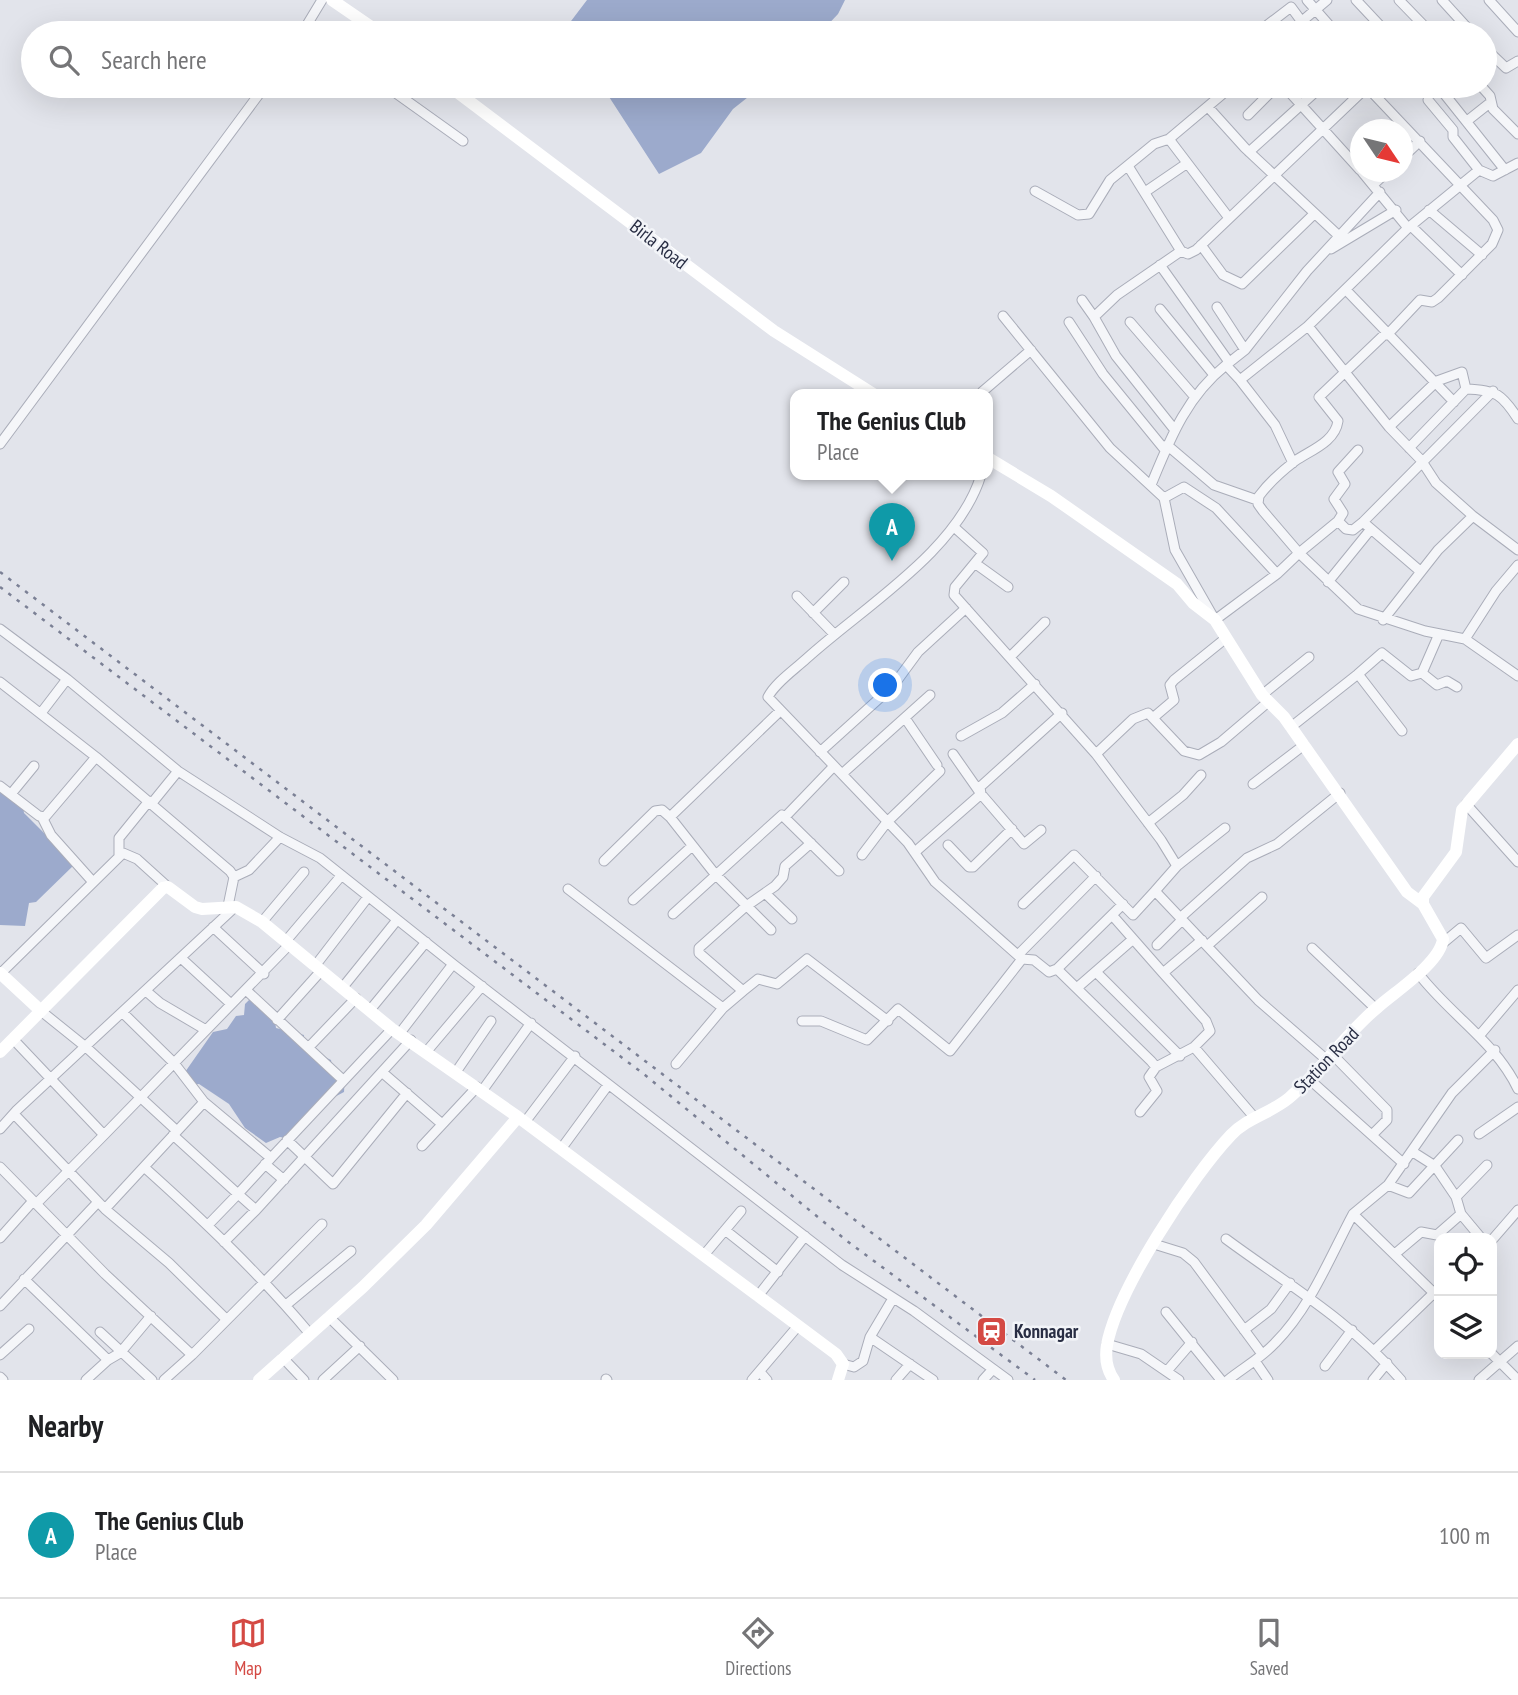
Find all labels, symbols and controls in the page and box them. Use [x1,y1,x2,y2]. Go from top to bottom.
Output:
search box [21,21,1497,98]
icon: search [45,41,83,79]
text: Search here [101,43,207,76]
north arrow [1350,119,1413,182]
street label: Birla Road [625,214,693,274]
popup [790,389,993,480]
text: The Genius Club [817,404,966,437]
text: Place [817,437,859,466]
pin: A [869,503,915,561]
your location [868,668,902,702]
street label: Station Road [1288,1022,1364,1098]
map controls [1434,1233,1497,1359]
button: locate [1434,1233,1497,1296]
button: layers [1434,1296,1497,1359]
station icon: Konnagar [974,1314,1008,1348]
place label: Konnagar [1014,1319,1079,1343]
text: Nearby [28,1406,103,1445]
text: The Genius Club [95,1504,244,1537]
text: A [45,1521,57,1550]
text: 100 m [1439,1521,1490,1550]
text: Place [95,1537,137,1566]
tab: Map [229,1614,267,1680]
tab: Directions [725,1614,791,1680]
tab: Saved [1250,1614,1289,1680]

